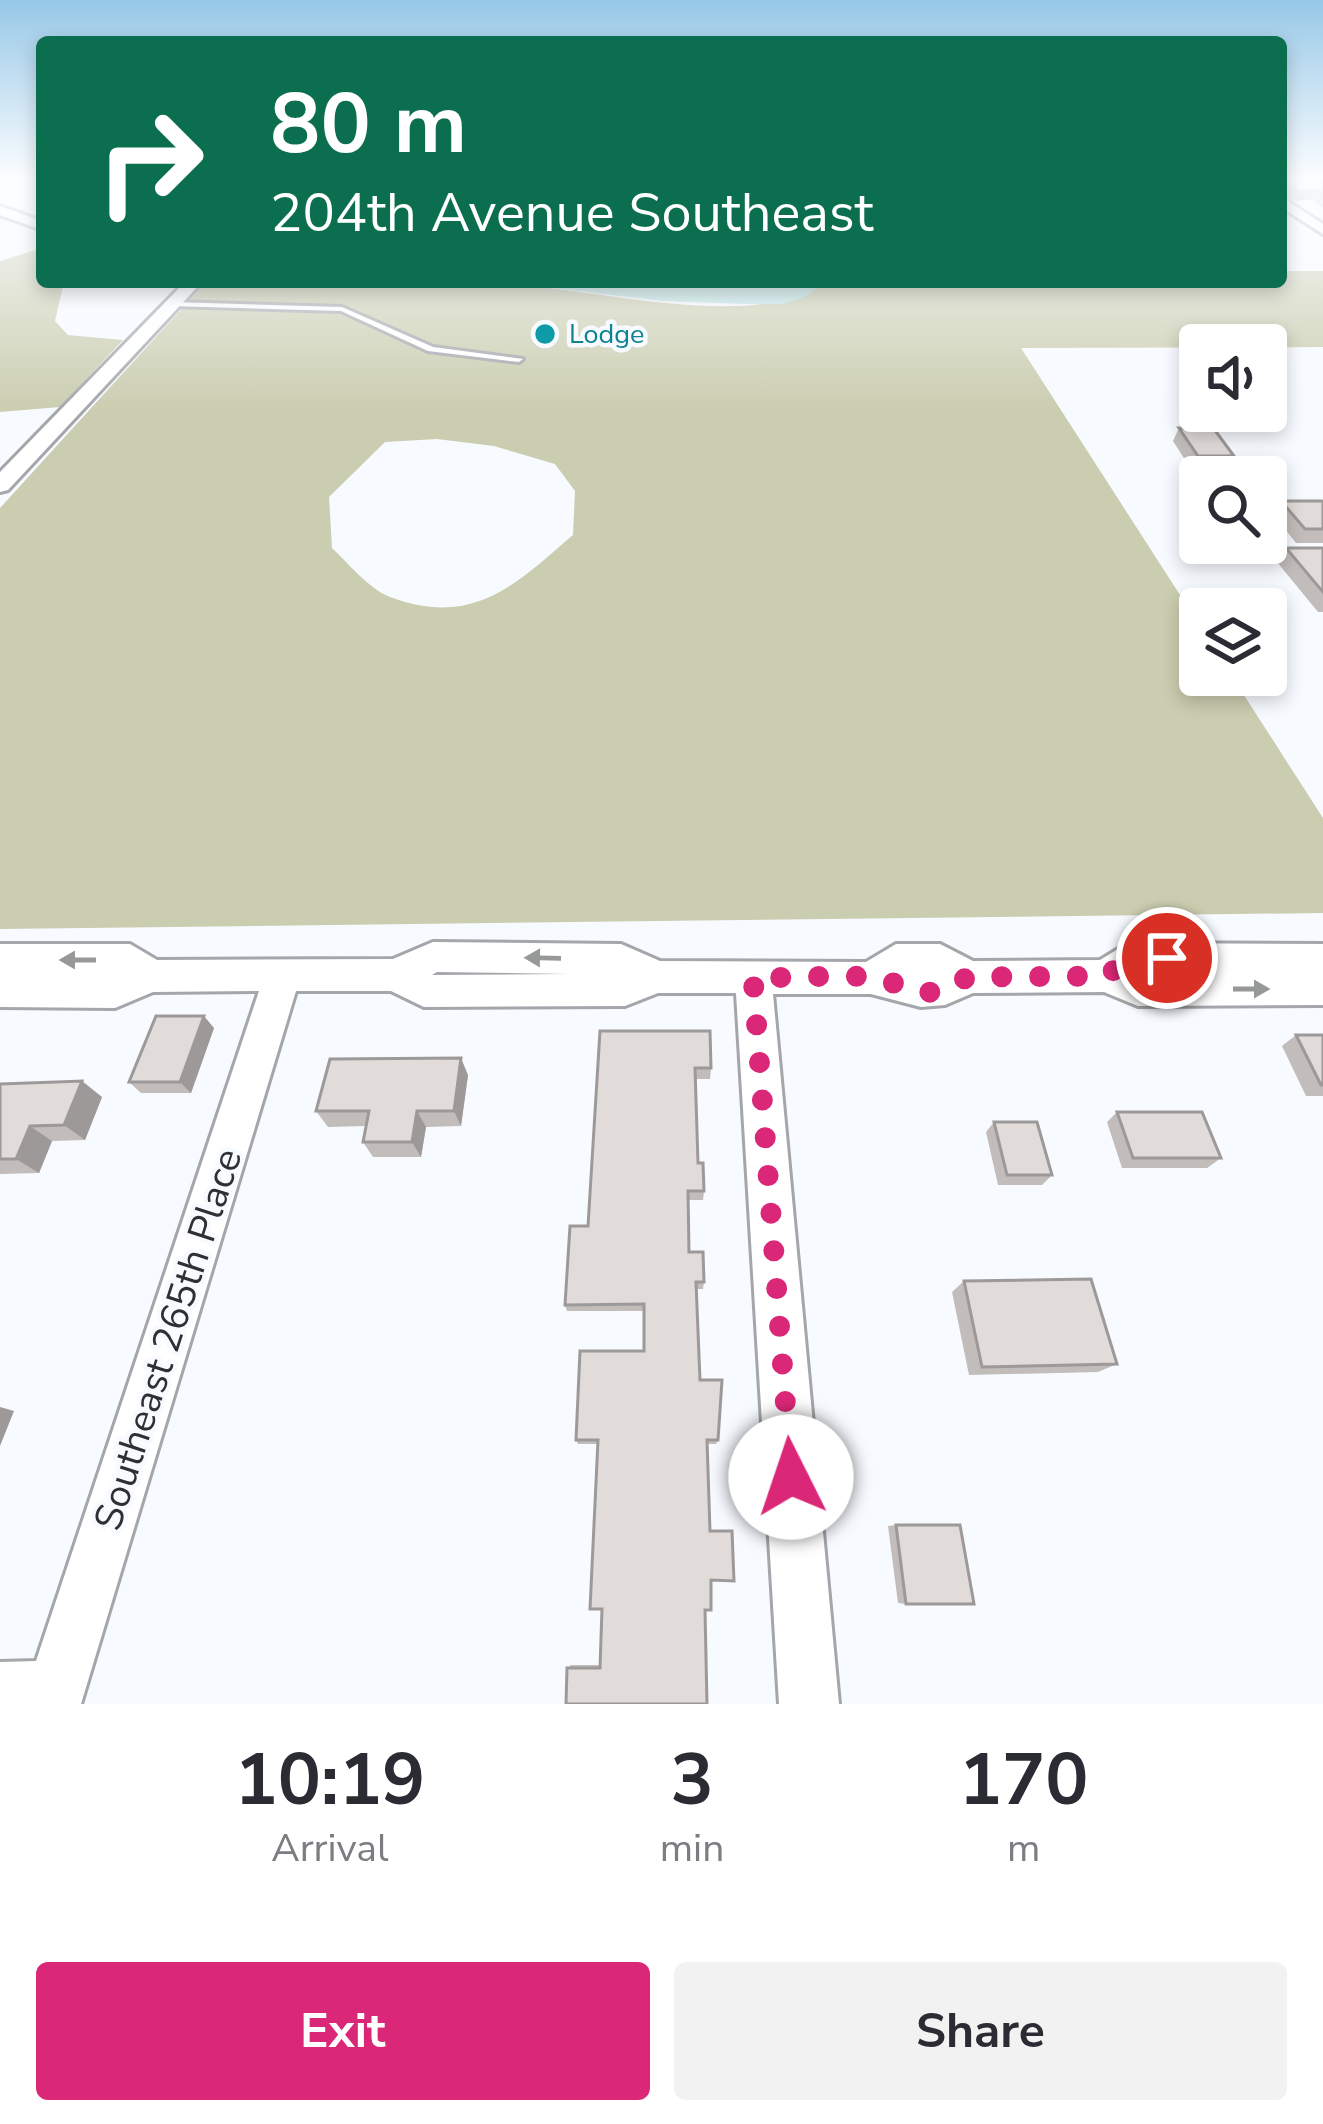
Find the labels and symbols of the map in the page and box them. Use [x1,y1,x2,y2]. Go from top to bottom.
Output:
place label: Lodge [569,316,644,353]
marker: Lodge [532,321,558,347]
pin [1116,907,1218,1009]
one-way arrow [523,949,561,968]
one-way arrow [58,950,96,970]
one-way arrow [1233,979,1271,999]
street label: Southeast 265th Place [82,1142,255,1537]
position arrow [728,1414,854,1540]

